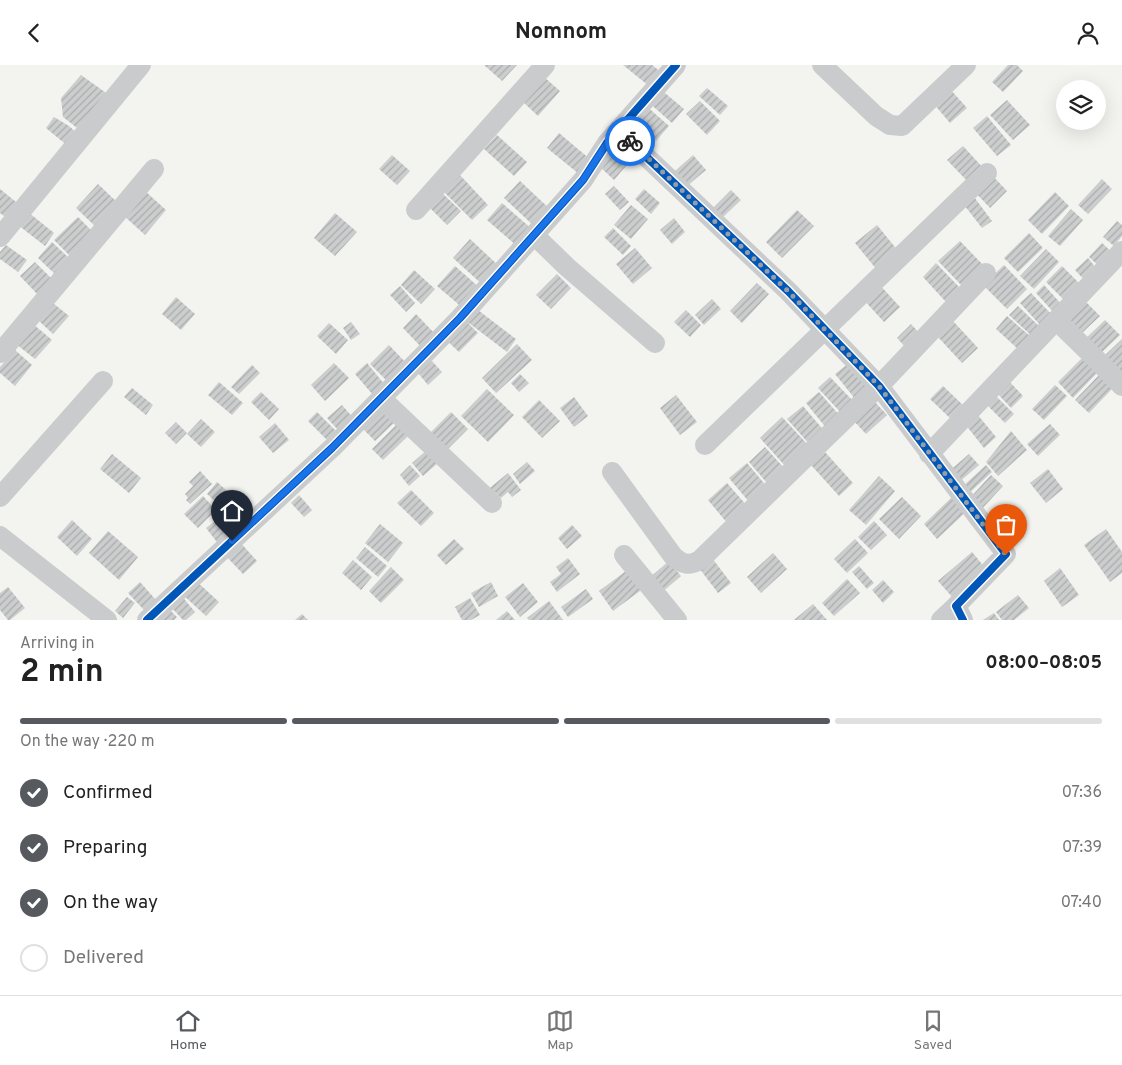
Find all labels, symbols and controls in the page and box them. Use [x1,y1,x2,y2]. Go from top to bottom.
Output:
icon: back [20,19,48,47]
text: Nomnom [515,19,607,46]
icon: person [1074,19,1102,47]
map controls [1056,80,1106,130]
button: layers [1056,80,1106,130]
courier [605,116,655,166]
icon: bike [616,127,644,155]
pin [211,490,253,541]
icon: home [218,497,246,525]
pin [985,504,1027,555]
icon: bag [992,511,1020,539]
text: Arriving in [20,634,95,654]
text: 08:00–08:05 [985,651,1102,675]
text: 2 min [20,653,104,693]
text: On the way · 220 m [20,732,155,752]
icon: check [20,779,48,807]
text: Confirmed [63,781,153,805]
text: 07:36 [1062,783,1102,803]
icon: check [20,834,48,862]
text: Preparing [63,836,147,860]
text: 07:39 [1062,838,1102,858]
icon: check [20,889,48,917]
text: On the way [63,891,158,915]
text: 07:40 [1061,893,1102,913]
text: Delivered [63,946,144,970]
tab: Home [170,1007,207,1054]
tab: Map [546,1007,574,1054]
tab: Saved [914,1007,952,1054]

